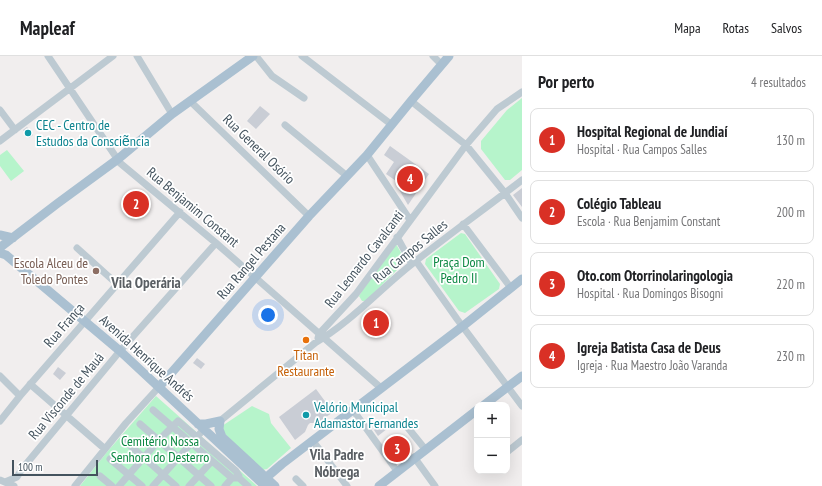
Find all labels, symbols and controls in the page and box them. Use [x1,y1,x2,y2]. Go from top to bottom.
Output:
text: Mapleaf [20,16,75,40]
text: Mapa [674,19,701,37]
text: Rotas [723,19,749,37]
text: Salvos [771,19,802,37]
text: Por perto [538,71,594,93]
text: 4 resultados [751,74,806,91]
street label: Rua General Osório [219,110,299,188]
place label: CEC - Centro de Estudos da Consciẽncia [36,116,150,150]
text: Hospital Regional de Jundiaí [577,122,728,141]
marker: CEC - Centro de Estudos da Consciẽncia [23,128,33,138]
text: 1 [549,132,555,149]
text: 130 m [776,132,805,149]
text: Hospital · Rua Campos Salles [577,141,707,158]
street label: Rua Benjamim Constant [143,163,243,251]
pin: 4 [397,164,423,194]
pin: 2 [123,189,149,219]
text: Colégio Tableau [577,194,661,213]
text: 2 [549,204,555,221]
text: 200 m [776,204,805,221]
street label: Rua Leonardo Cavalcanti [320,207,408,311]
text: Escola · Rua Benjamim Constant [577,213,720,230]
street label: Rua Campos Salles [369,215,451,287]
street label: Rua Rangel Pestana [213,219,289,303]
park label: Praça Dom Pedro II [433,253,485,287]
place label: Escola Alceu de Toledo Pontes [14,254,88,288]
marker: Escola Alceu de Toledo Pontes [91,266,101,276]
text: Oto.com Otorrinolaringologia [577,266,733,285]
district label: Vila Operária [110,273,181,292]
text: 3 [549,276,555,293]
text: 220 m [776,276,805,293]
text: Hospital · Rua Domingos Bisogni [577,285,723,302]
street label: Rua França [40,299,88,351]
your location [258,305,278,325]
pin: 1 [363,308,389,338]
street label: Avenida Henrique Andrés [96,311,198,405]
marker: Titan Restaurante [301,335,311,345]
text: Igreja Batista Casa de Deus [577,338,721,357]
place label: Titan Restaurante [277,346,335,380]
text: 4 [549,348,555,365]
text: 230 m [776,348,805,365]
street label: Rua Visconde de Mauá [24,349,108,443]
text: Igreja · Rua Maestro João Varanda [577,357,727,374]
place label: Velório Municipal Adamastor Fernandes [313,398,418,432]
map controls [474,402,510,474]
button: + [474,402,510,438]
marker: Velório Municipal Adamastor Fernandes [301,410,311,420]
park label: Cemitério Nossa Senhora do Desterro [111,432,209,466]
pin: 3 [384,434,410,464]
button: − [474,438,510,474]
district label: Vila Padre Nóbrega [309,445,364,481]
scale bar [12,458,98,477]
text: 100 m [18,460,42,474]

